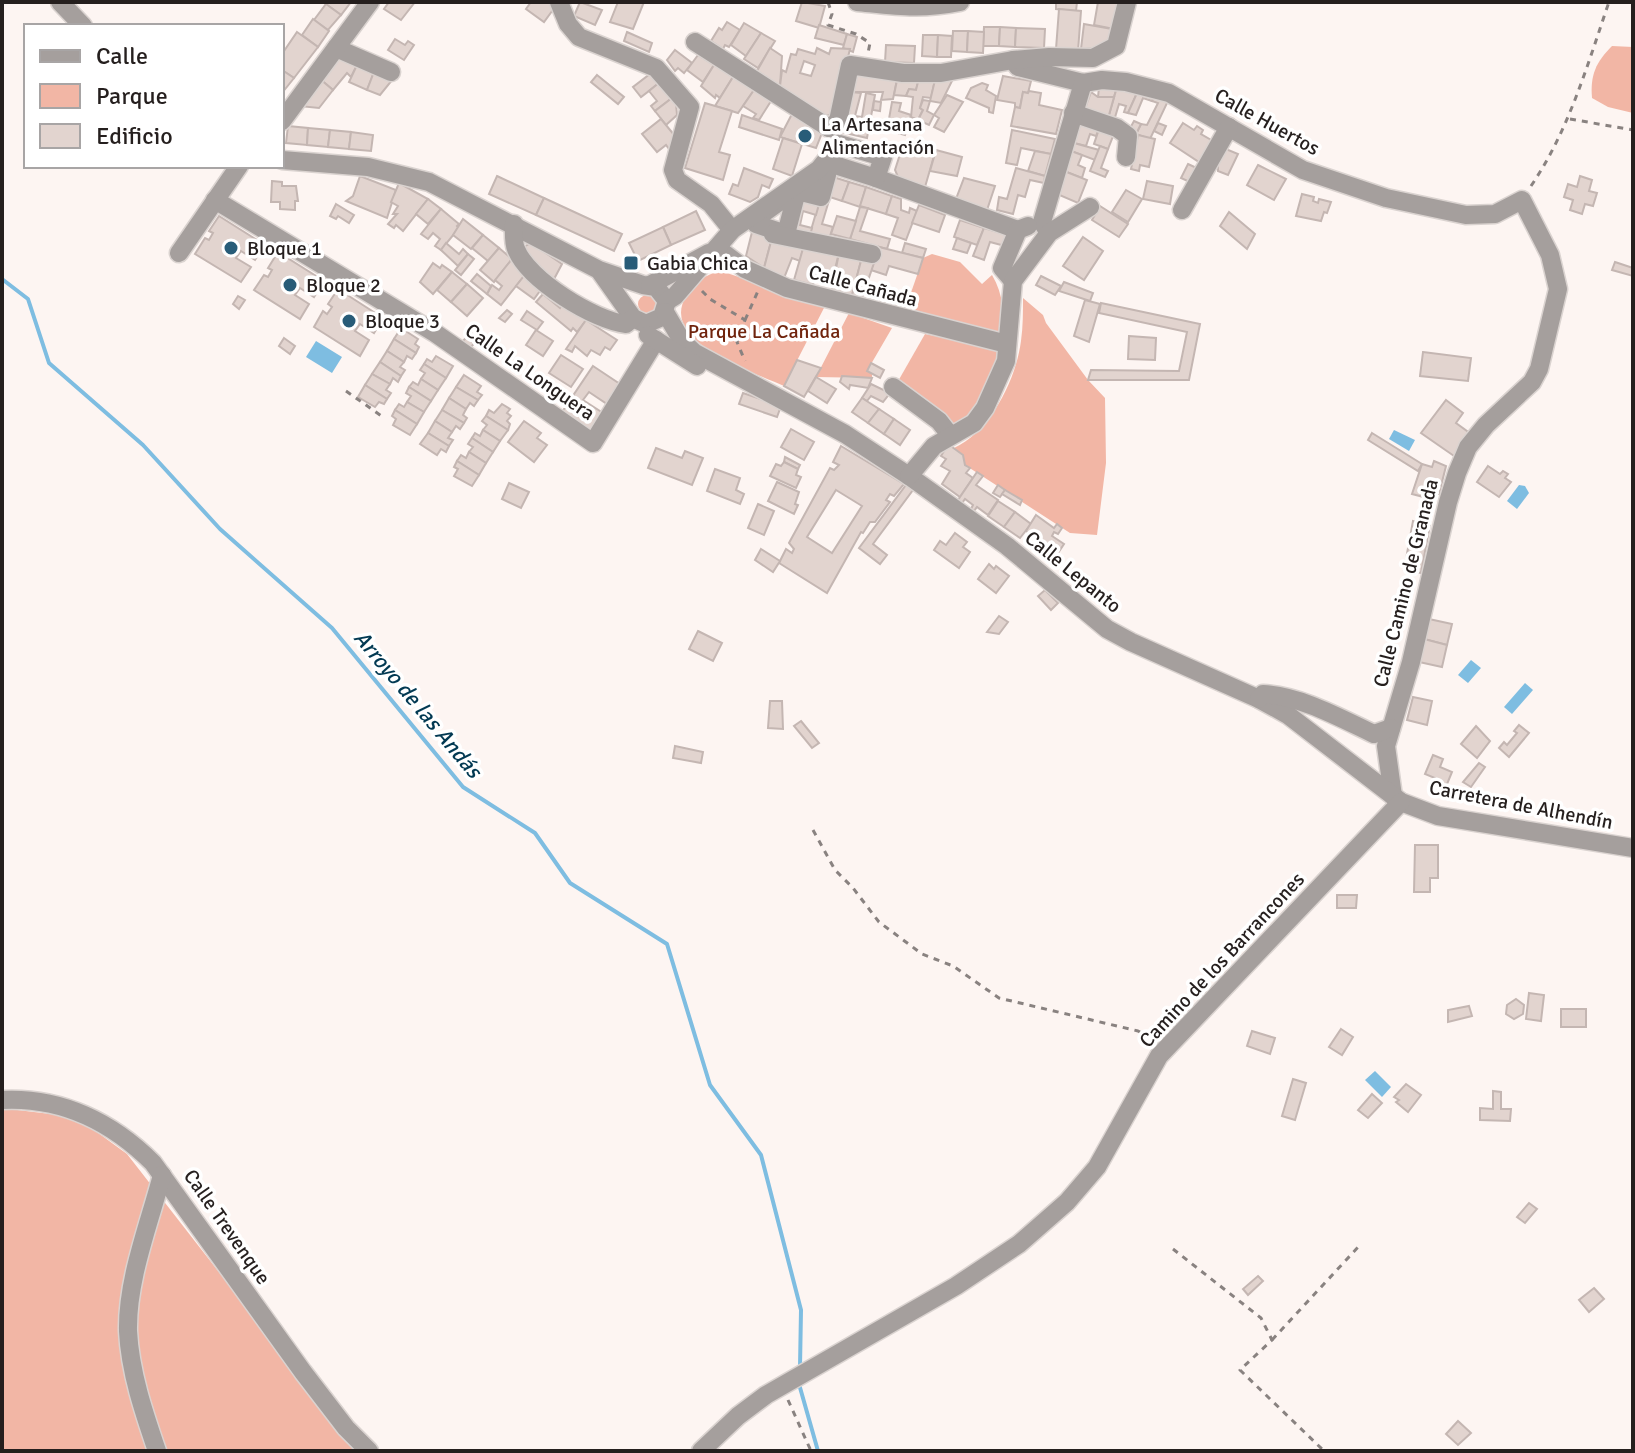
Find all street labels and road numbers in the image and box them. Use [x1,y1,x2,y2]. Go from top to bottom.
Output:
street label: Calle Huertos [1210,83,1324,161]
street label: Calle Cañada [806,259,920,313]
street label: Calle La Longuera [460,318,600,426]
street label: Calle Camino de Granada [1368,476,1444,690]
street label: Calle Lepanto [1020,526,1126,618]
street label: Carretera de Alhendín [1427,775,1615,835]
street label: Camino de los Barrancones [1134,867,1310,1053]
street label: Calle Trevenque [178,1165,276,1289]

